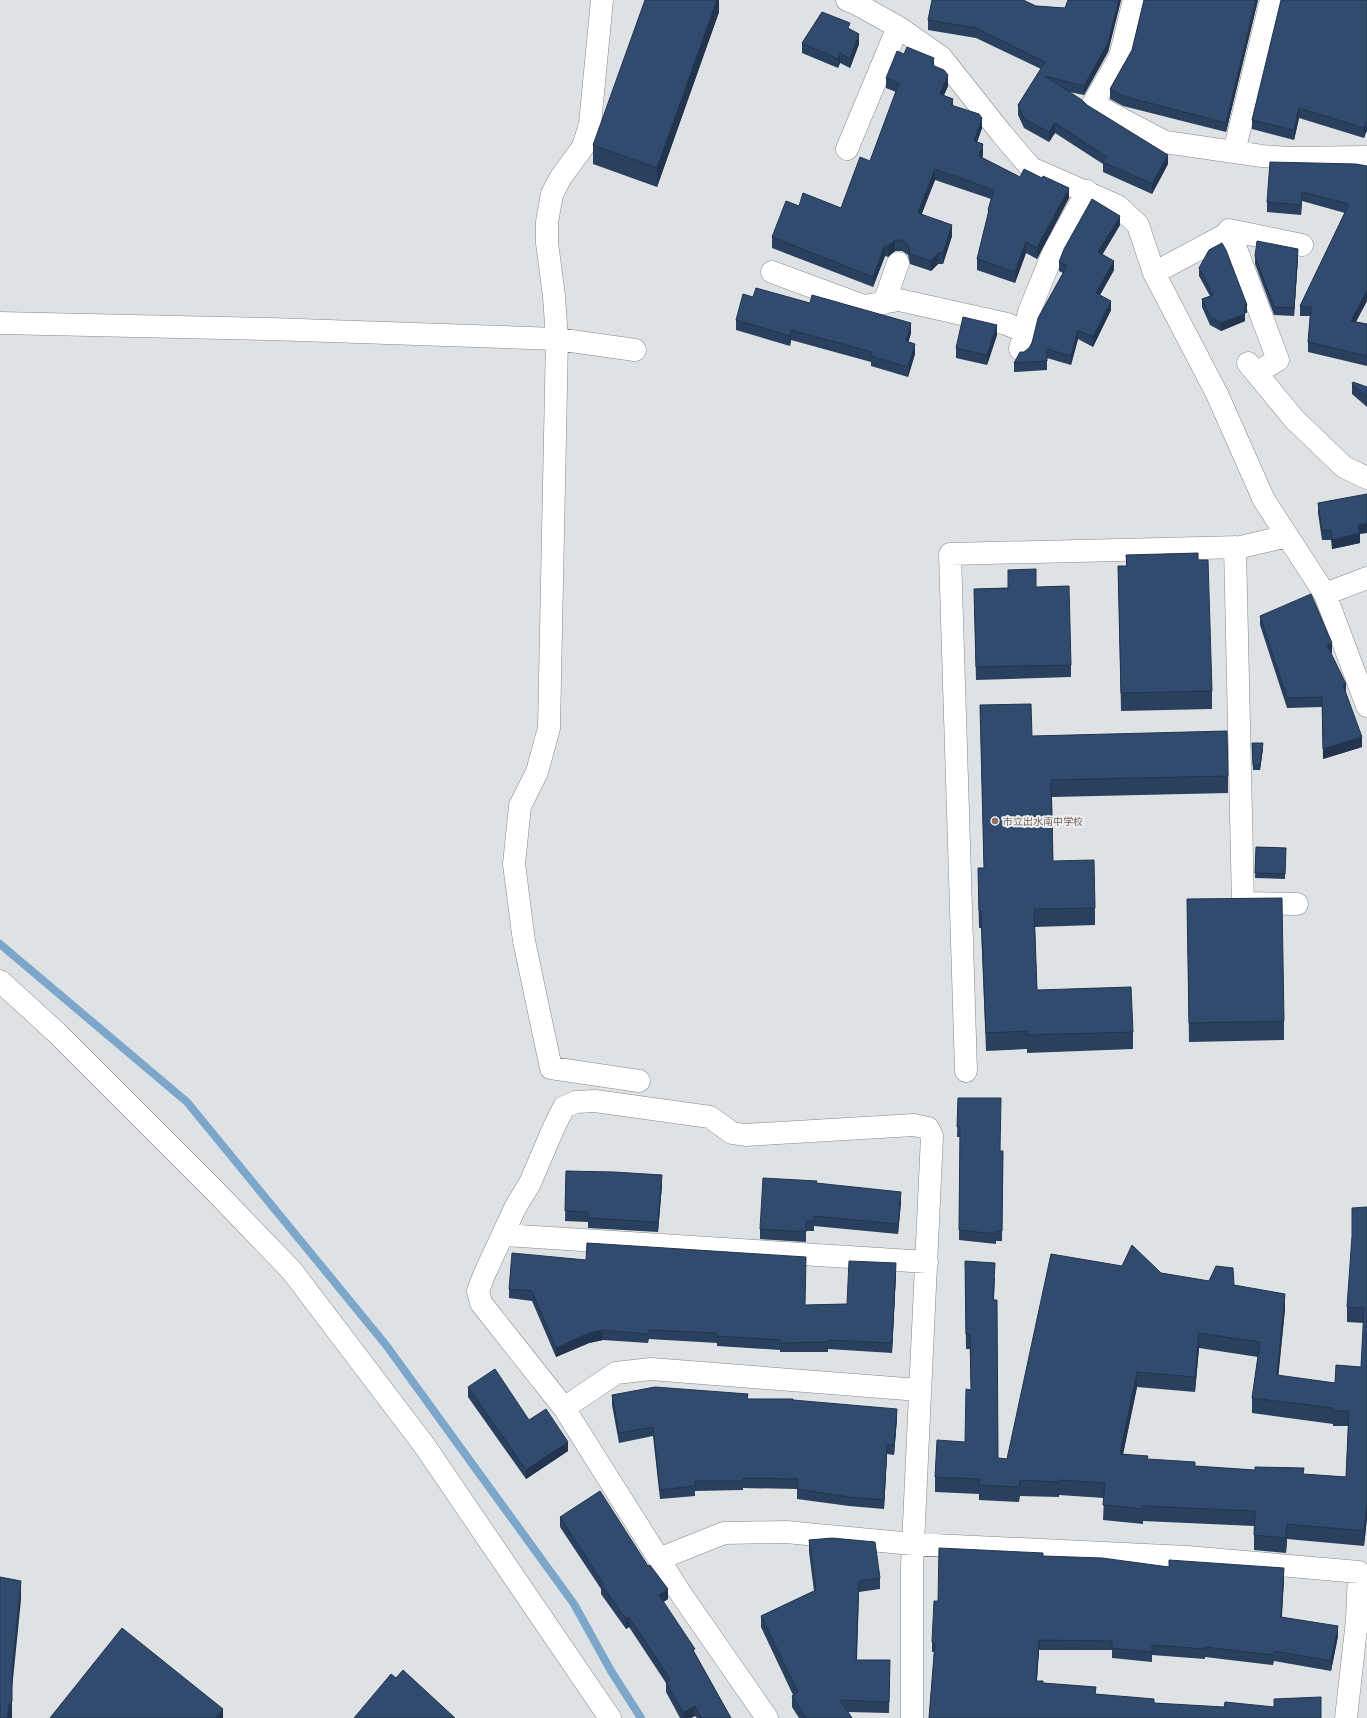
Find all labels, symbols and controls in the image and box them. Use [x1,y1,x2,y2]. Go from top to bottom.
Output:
place label: 市立出水南中学校 [1003,815,1083,828]
marker: 市立出水南中学校 [990,816,1000,826]

